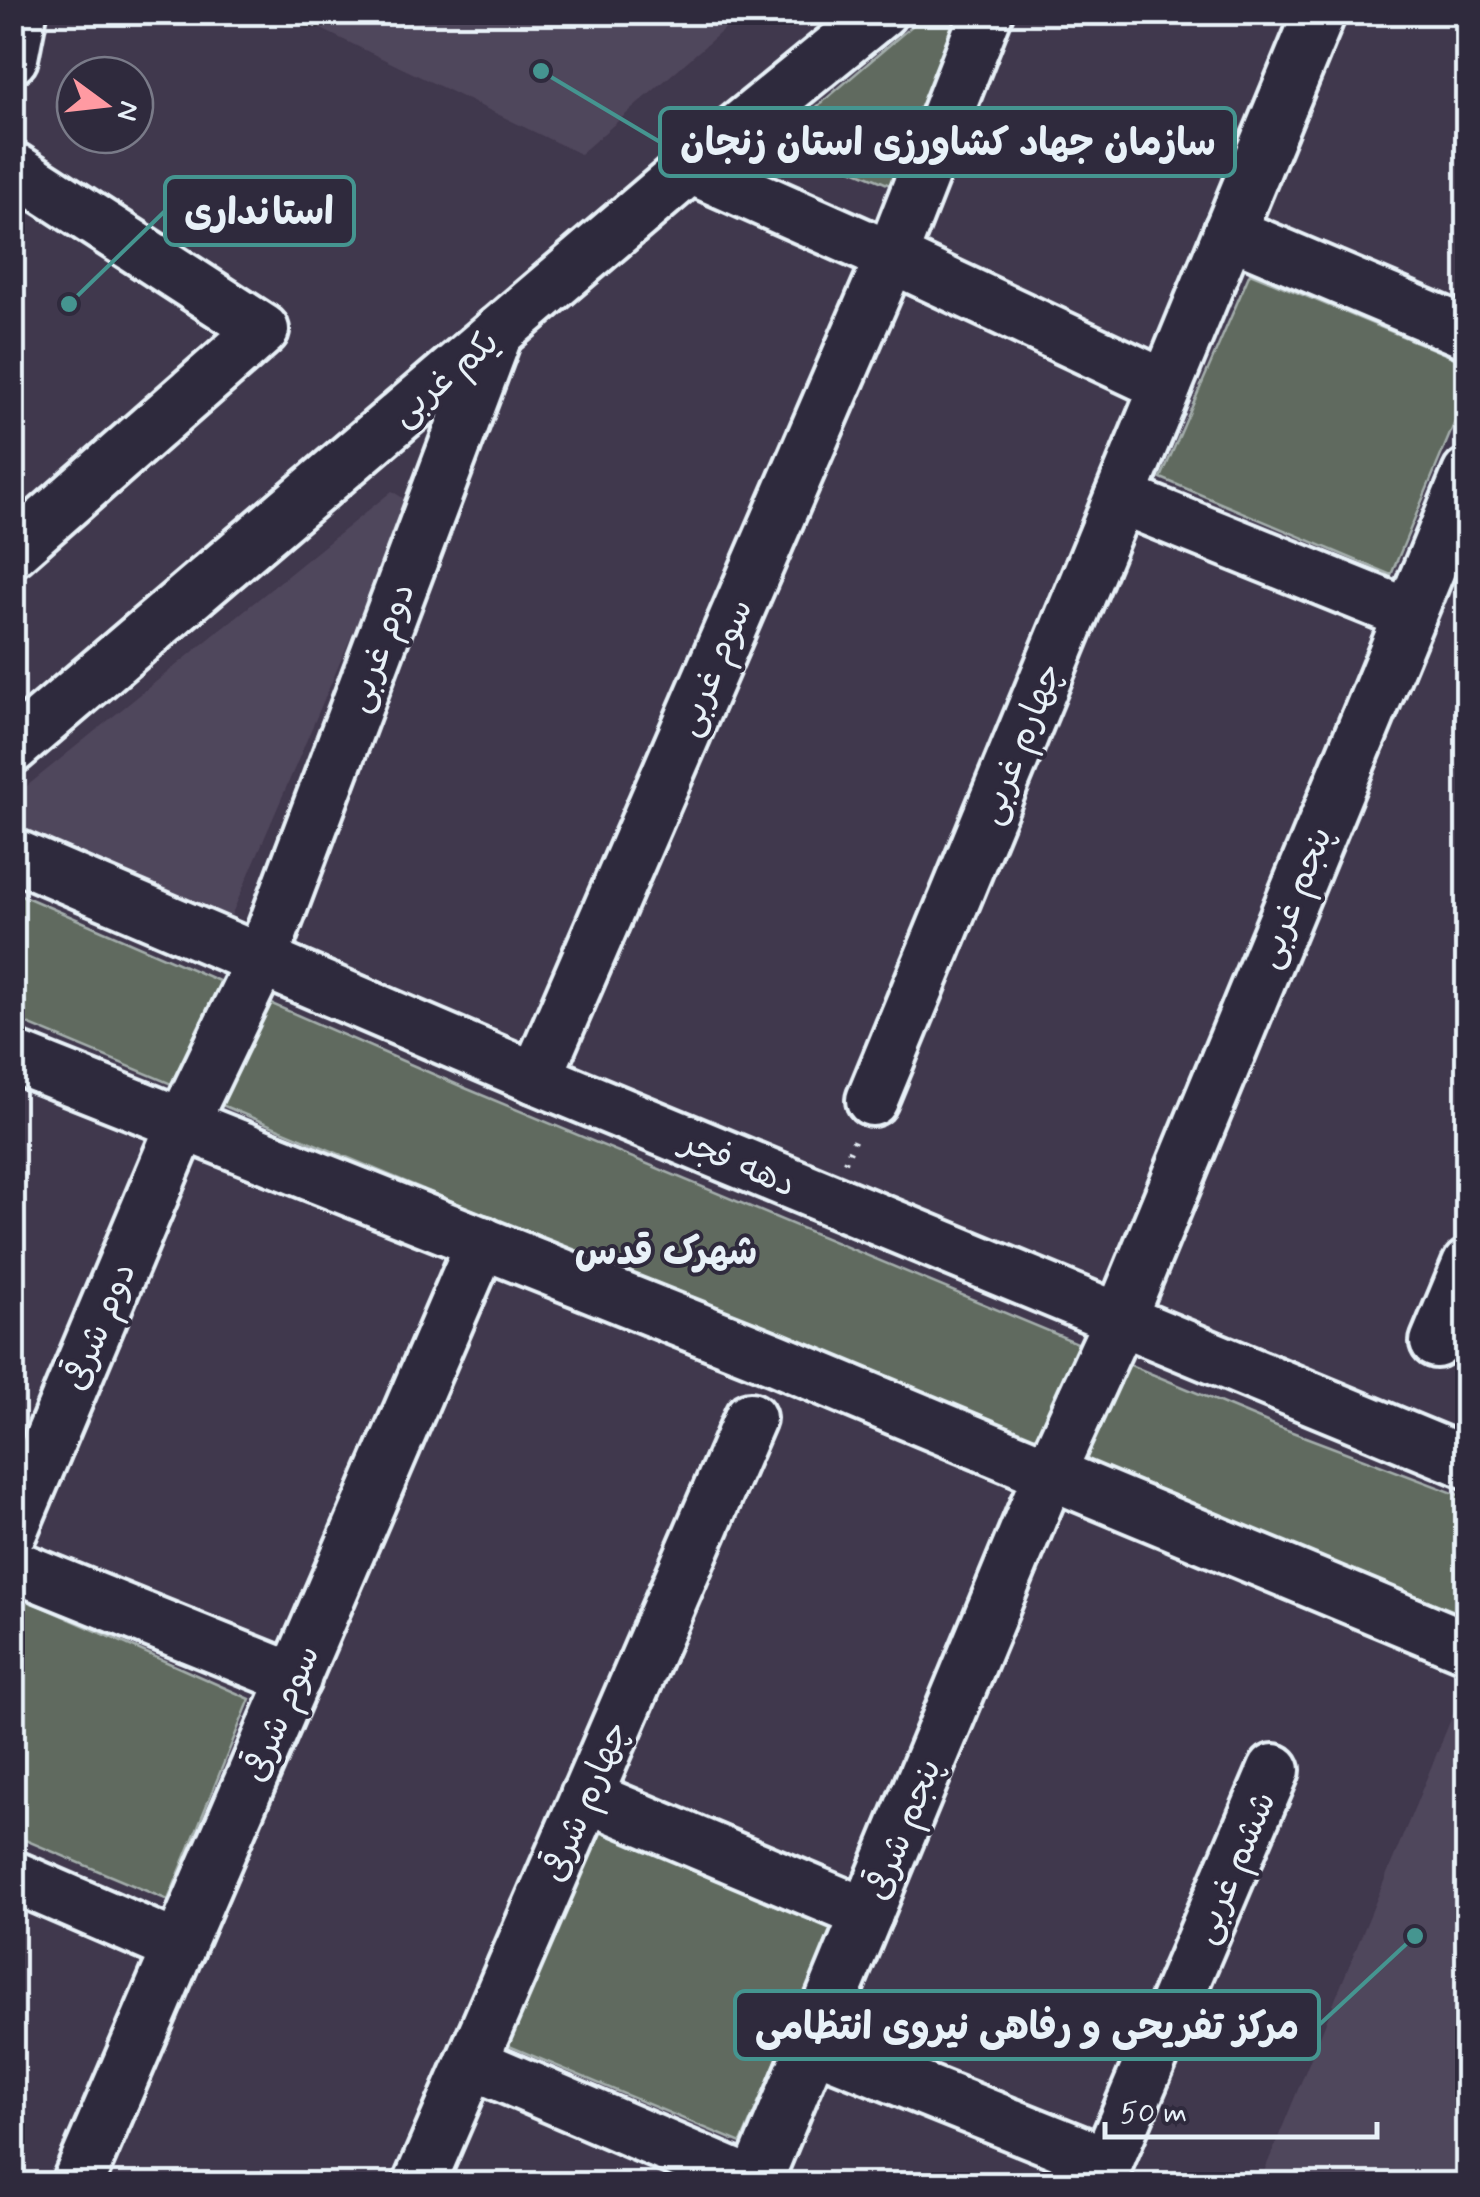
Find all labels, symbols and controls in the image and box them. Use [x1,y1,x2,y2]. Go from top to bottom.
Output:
north arrow [55,55,155,155]
text: N [106,97,147,125]
callout: سازمان جهاد کشاورزی استان زنجان [660,108,1235,176]
text: سازمان جهاد کشاورزی استان زنجان [680,120,1216,169]
callout: استانداری [165,177,354,245]
text: استانداری [184,189,334,238]
street label: یکم غربی [382,320,510,439]
street label: دوم غربی [335,576,428,720]
street label: سوم غربی [665,592,766,744]
street label: چهارم غربی [968,656,1076,832]
street label: پنجم غربی [1246,820,1346,976]
street label: دهه فجر [671,1118,803,1209]
district label: شهرک قدس [575,1229,757,1278]
street label: دوم شرقی [51,1255,149,1399]
street label: سوم شرقی [231,1638,333,1790]
street label: چهارم شرقی [530,1714,642,1890]
street label: پنجم شرقی [854,1752,955,1908]
street label: ششم غربی [1182,1785,1289,1952]
callout: مرکز تفریحی و رفاهی نیروی انتظامی [735,1991,1319,2059]
text: مرکز تفریحی و رفاهی نیروی انتظامی [755,2004,1299,2053]
scale bar [1105,2077,1378,2139]
text: 50 m [1120,2094,1187,2133]

